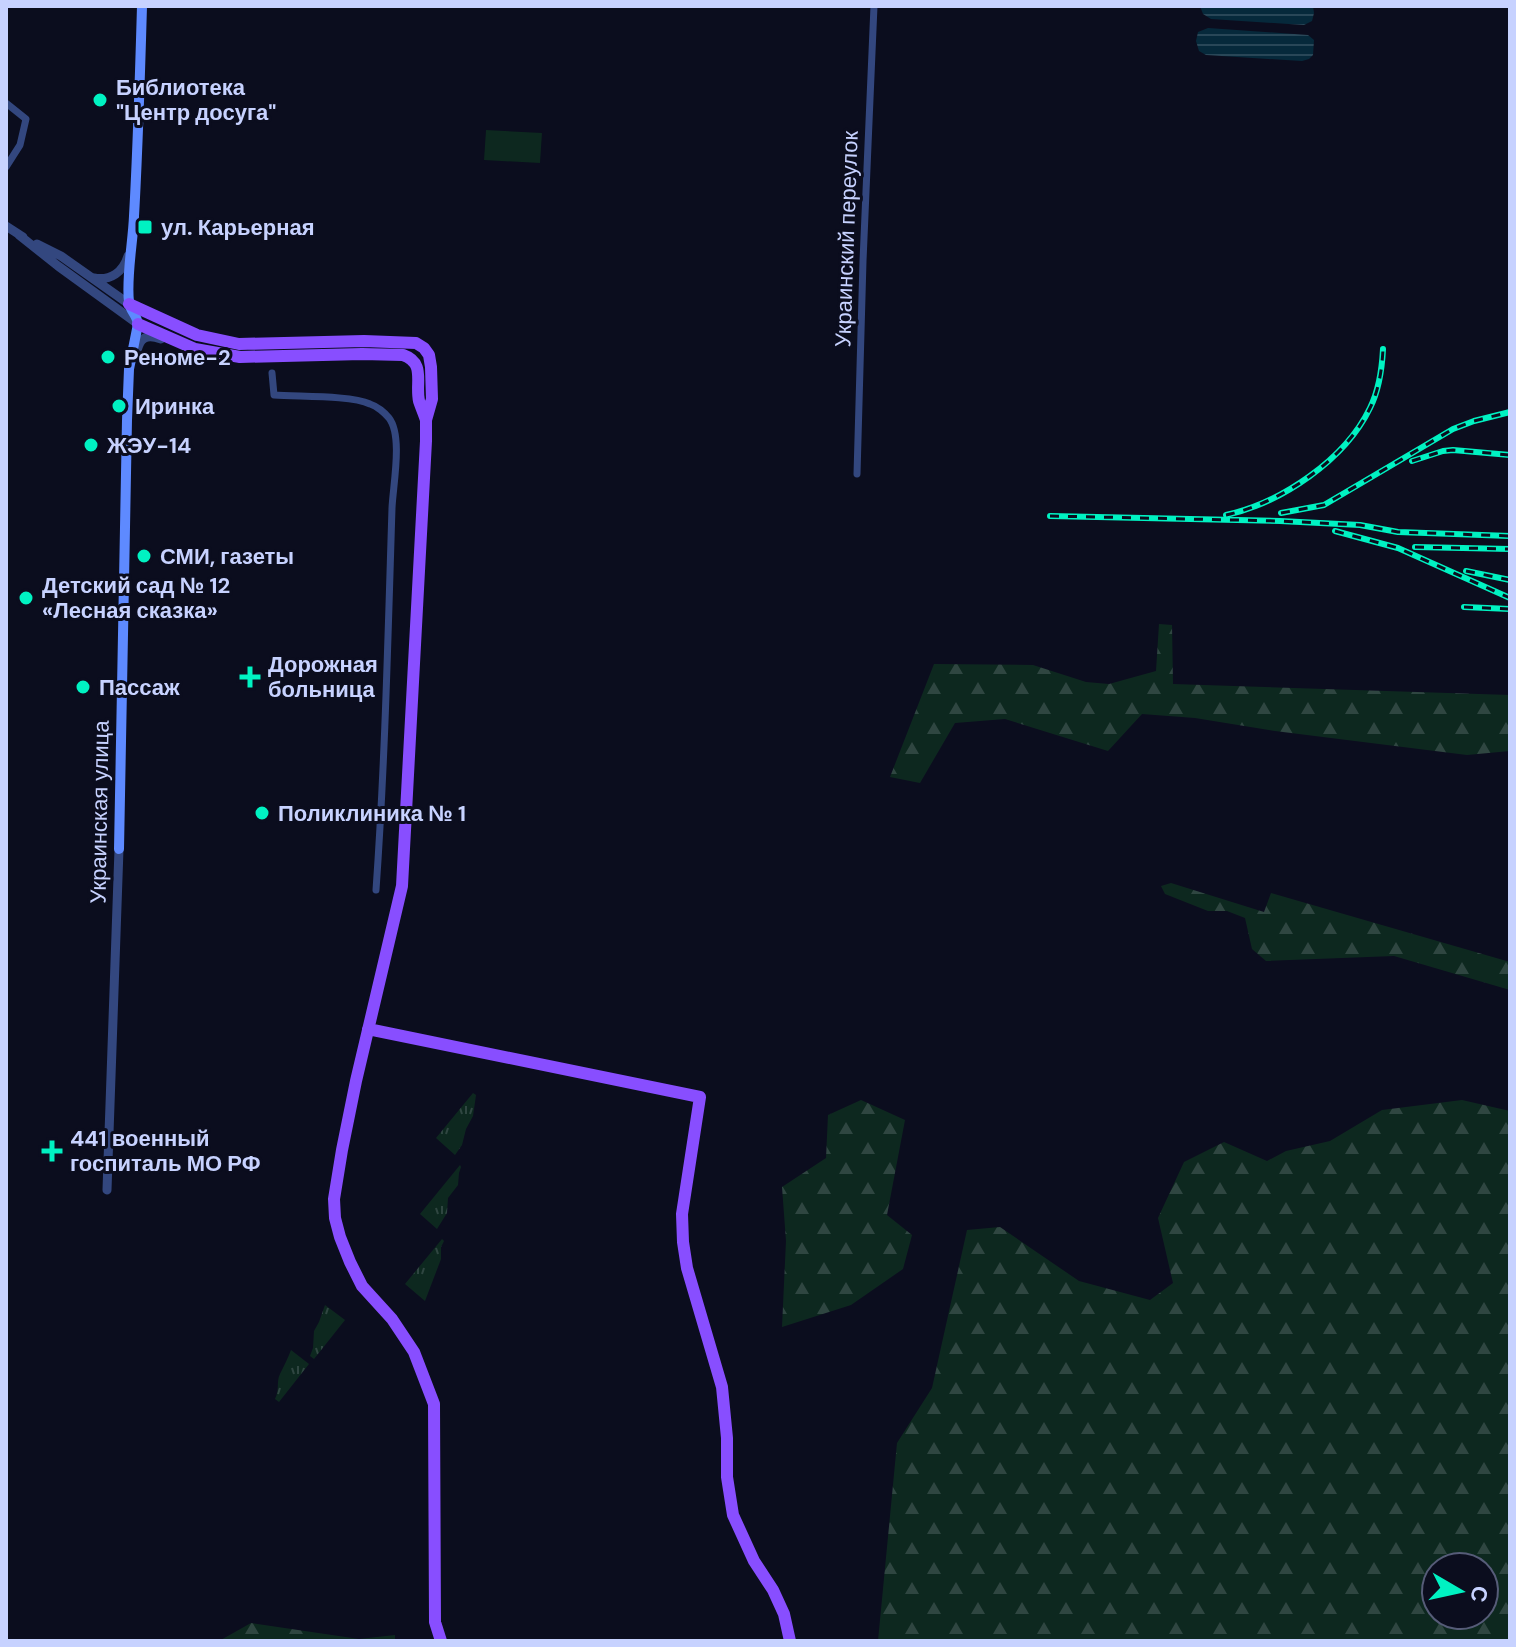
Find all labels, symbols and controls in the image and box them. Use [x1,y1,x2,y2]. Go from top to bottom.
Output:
place label: Библиотека "Центр досуга" [116,73,276,127]
marker: Библиотека "Центр досуга" [91,91,109,109]
street label: Украинский переулок [828,130,865,348]
place label: ул. Карьерная [161,213,315,242]
marker: ул. Карьерная [136,218,154,236]
place label: Реноме-2 [124,343,231,372]
marker: Реноме-2 [99,348,117,366]
place label: Иринка [135,392,215,421]
marker: Иринка [110,397,128,415]
place label: ЖЭУ-14 [106,431,191,460]
marker: ЖЭУ-14 [82,436,100,454]
place label: СМИ, газеты [160,542,294,571]
marker: СМИ, газеты [135,547,153,565]
place label: Детский сад № 12 «Лесная сказка» [42,571,230,625]
marker: Детский сад № 12 «Лесная сказка» [17,589,35,607]
place label: Дорожная больница [268,650,378,704]
marker: Дорожная больница [239,666,261,688]
place label: Пассаж [99,673,180,702]
marker: Пассаж [74,678,92,696]
street label: Украинская улица [83,719,116,904]
place label: Поликлиника № 1 [278,799,466,828]
marker: Поликлиника № 1 [253,804,271,822]
place label: 441 военный госпиталь МО РФ [70,1124,261,1178]
marker: 441 военный госпиталь МО РФ [41,1140,63,1162]
north arrow [1420,1551,1500,1631]
text: С [1464,1584,1495,1604]

